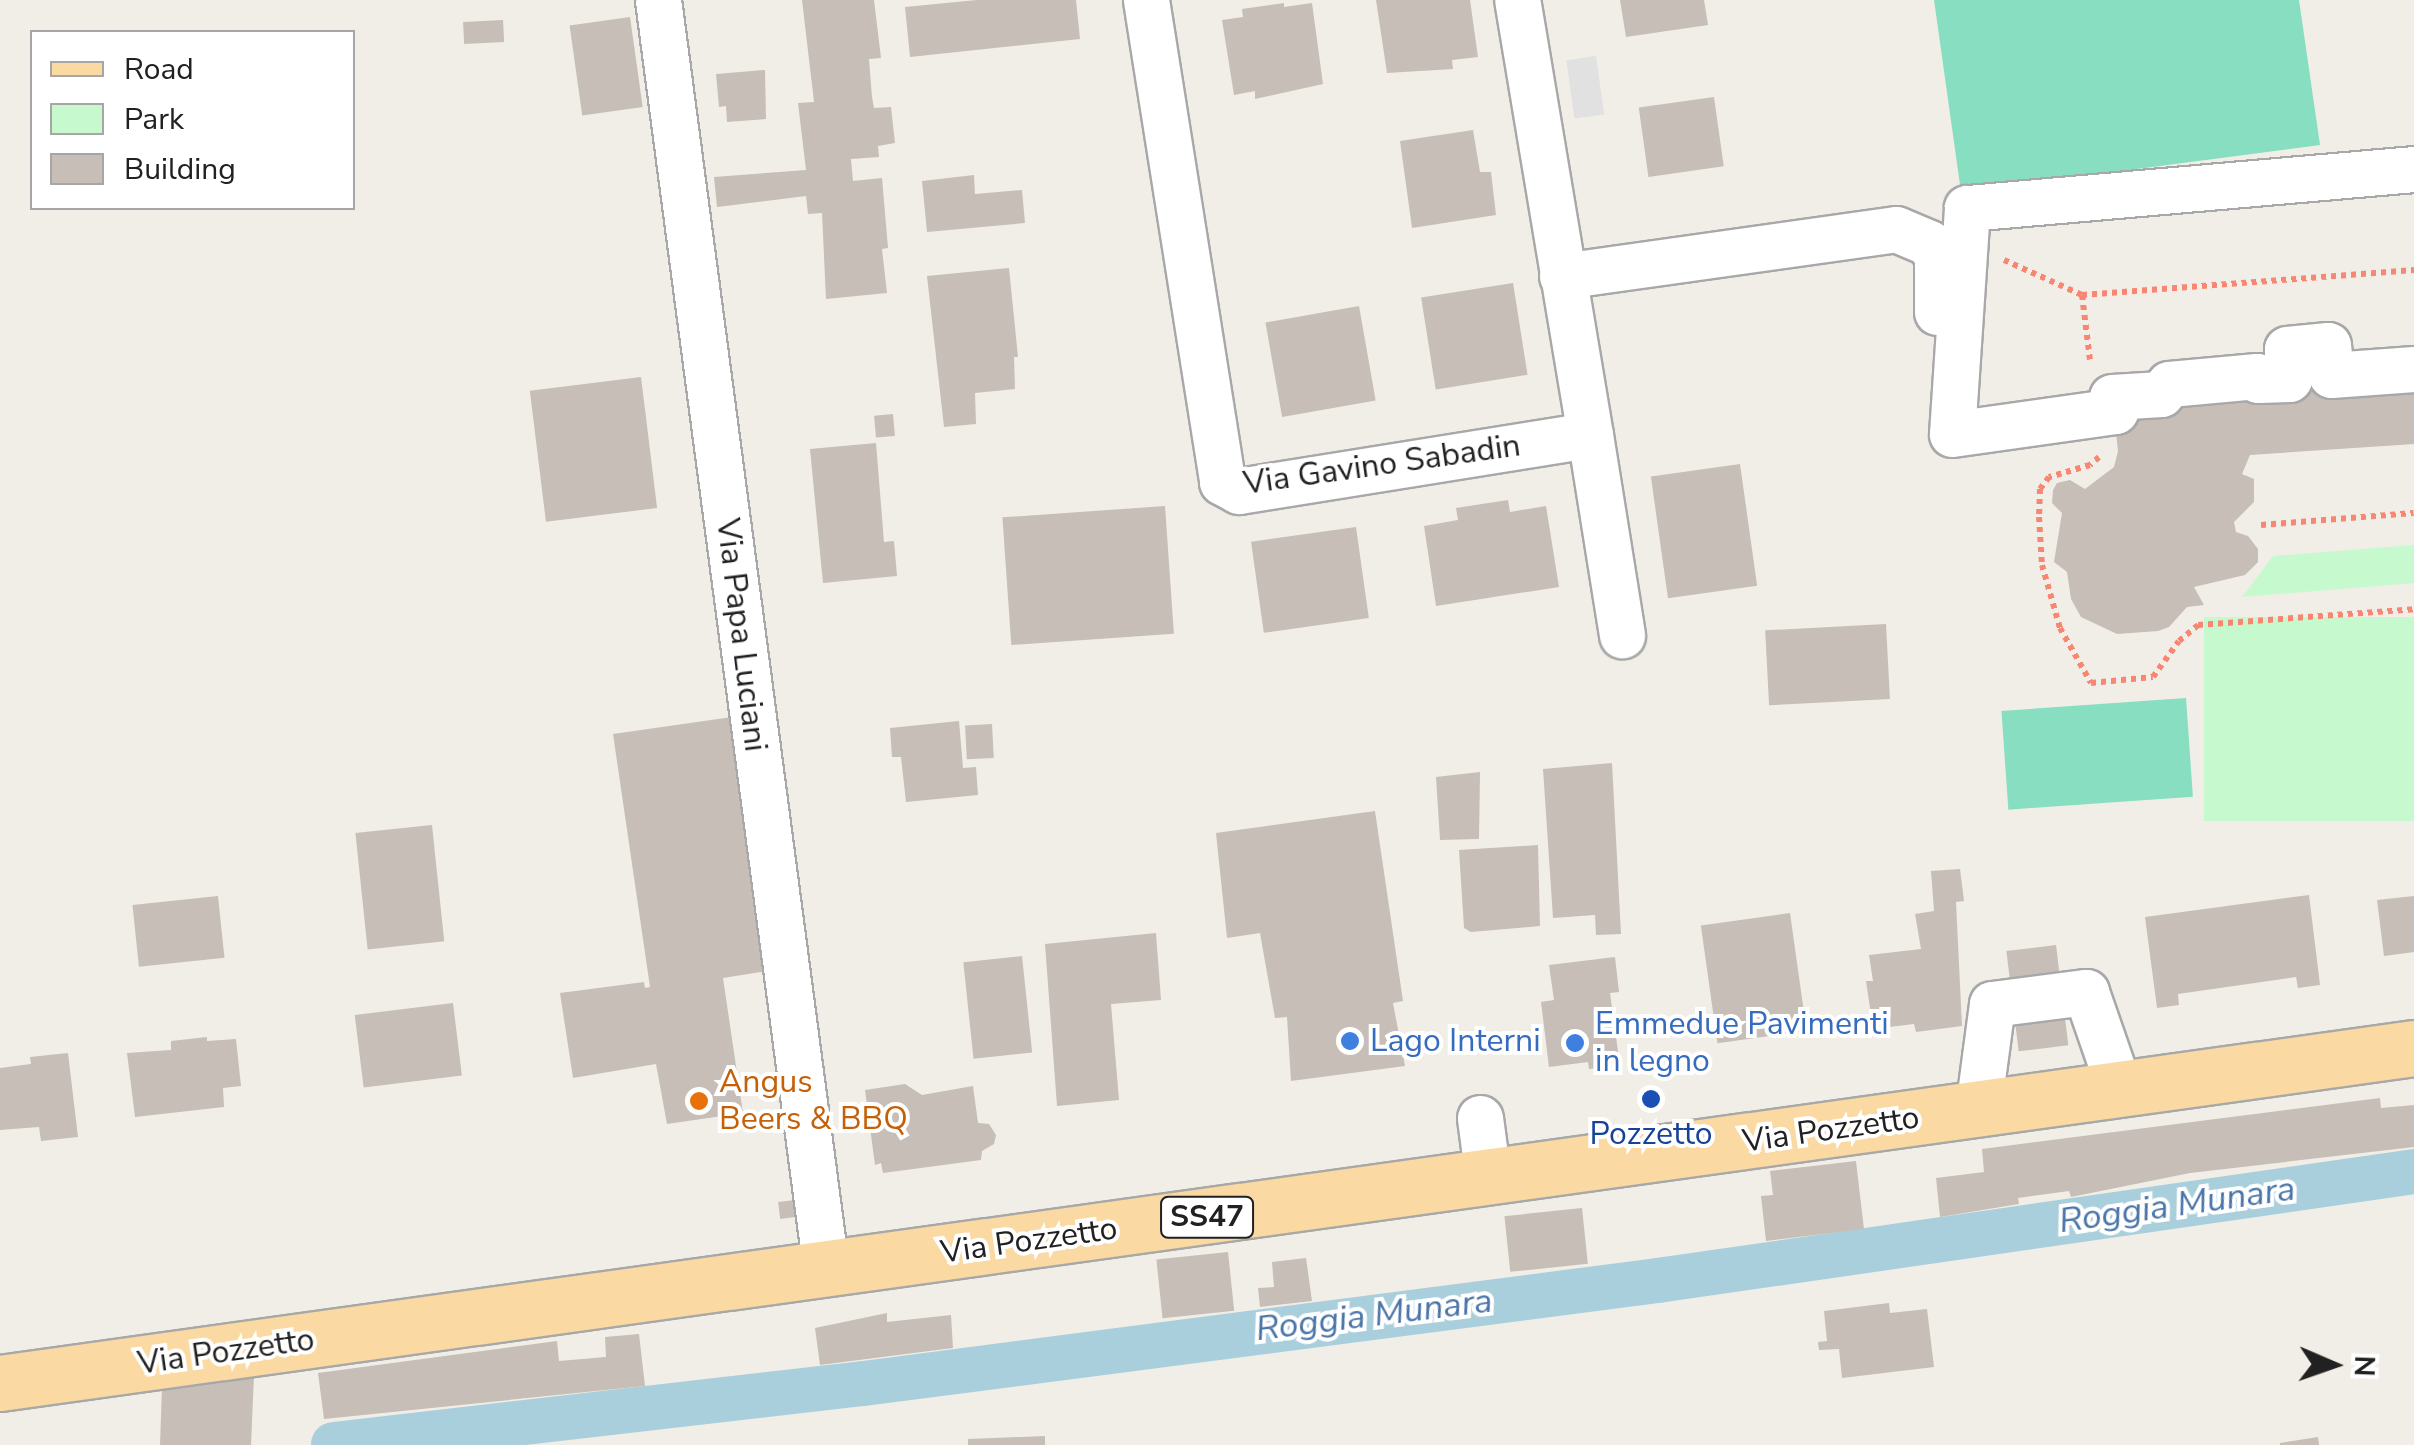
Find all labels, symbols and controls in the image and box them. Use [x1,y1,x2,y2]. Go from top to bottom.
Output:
legend [30,30,355,210]
text: Road [124,49,194,90]
text: Park [124,99,184,140]
text: Building [124,149,236,190]
street label: Via Gavino Sabadin [1241,427,1523,503]
street label: Via Papa Luciani [708,516,774,754]
place label: Emmedue Pavimenti in legno [1595,1006,1889,1081]
place label: Lago Interni [1370,1022,1541,1060]
marker: Lago Interni [1339,1030,1361,1052]
marker: Emmedue Pavimenti in legno [1564,1032,1586,1054]
place label: Angus Beers & BBQ [719,1064,908,1139]
marker: Pozzetto [1640,1088,1662,1110]
marker: Angus Beers & BBQ [688,1090,710,1112]
street label: Via Pozzetto [1740,1099,1922,1161]
place label: Pozzetto [1589,1115,1713,1153]
water label: Roggia Munara [2056,1168,2298,1242]
road number: SS47 [1160,1192,1254,1242]
street label: Via Pozzetto [938,1210,1120,1272]
water label: Roggia Munara [1253,1280,1495,1350]
north arrow [2284,1315,2384,1415]
street label: Via Pozzetto [135,1321,317,1383]
text: N [2345,1355,2383,1377]

